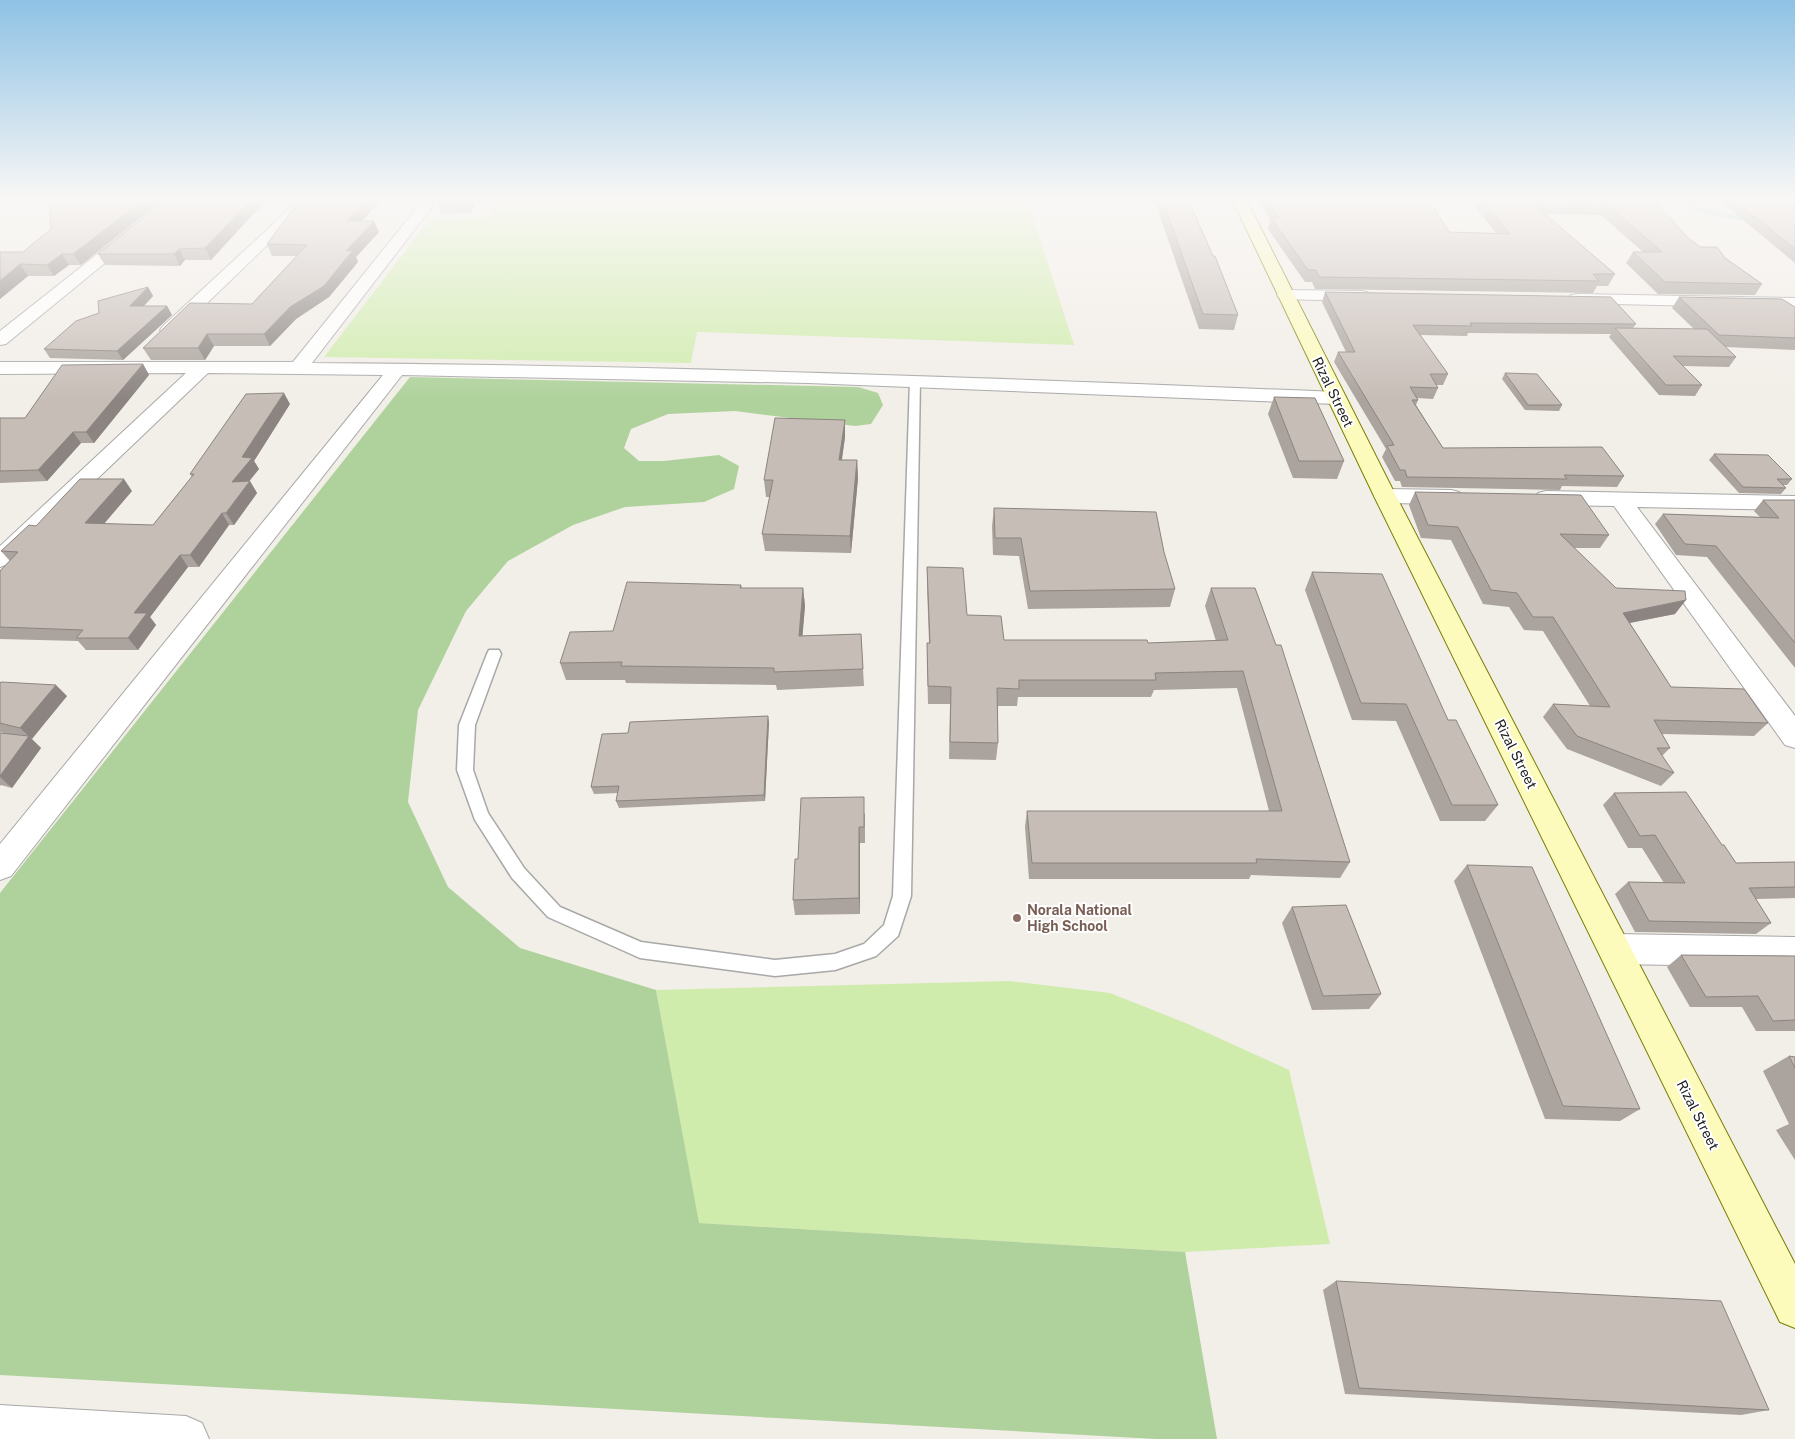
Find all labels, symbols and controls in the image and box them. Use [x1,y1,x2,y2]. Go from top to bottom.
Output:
street label: Rizal Street [1309,354,1357,430]
street label: Rizal Street [1492,717,1540,791]
place label: Norala National High School [1027,902,1132,934]
marker: Norala National High School [1011,912,1023,924]
street label: Rizal Street [1674,1078,1722,1152]

